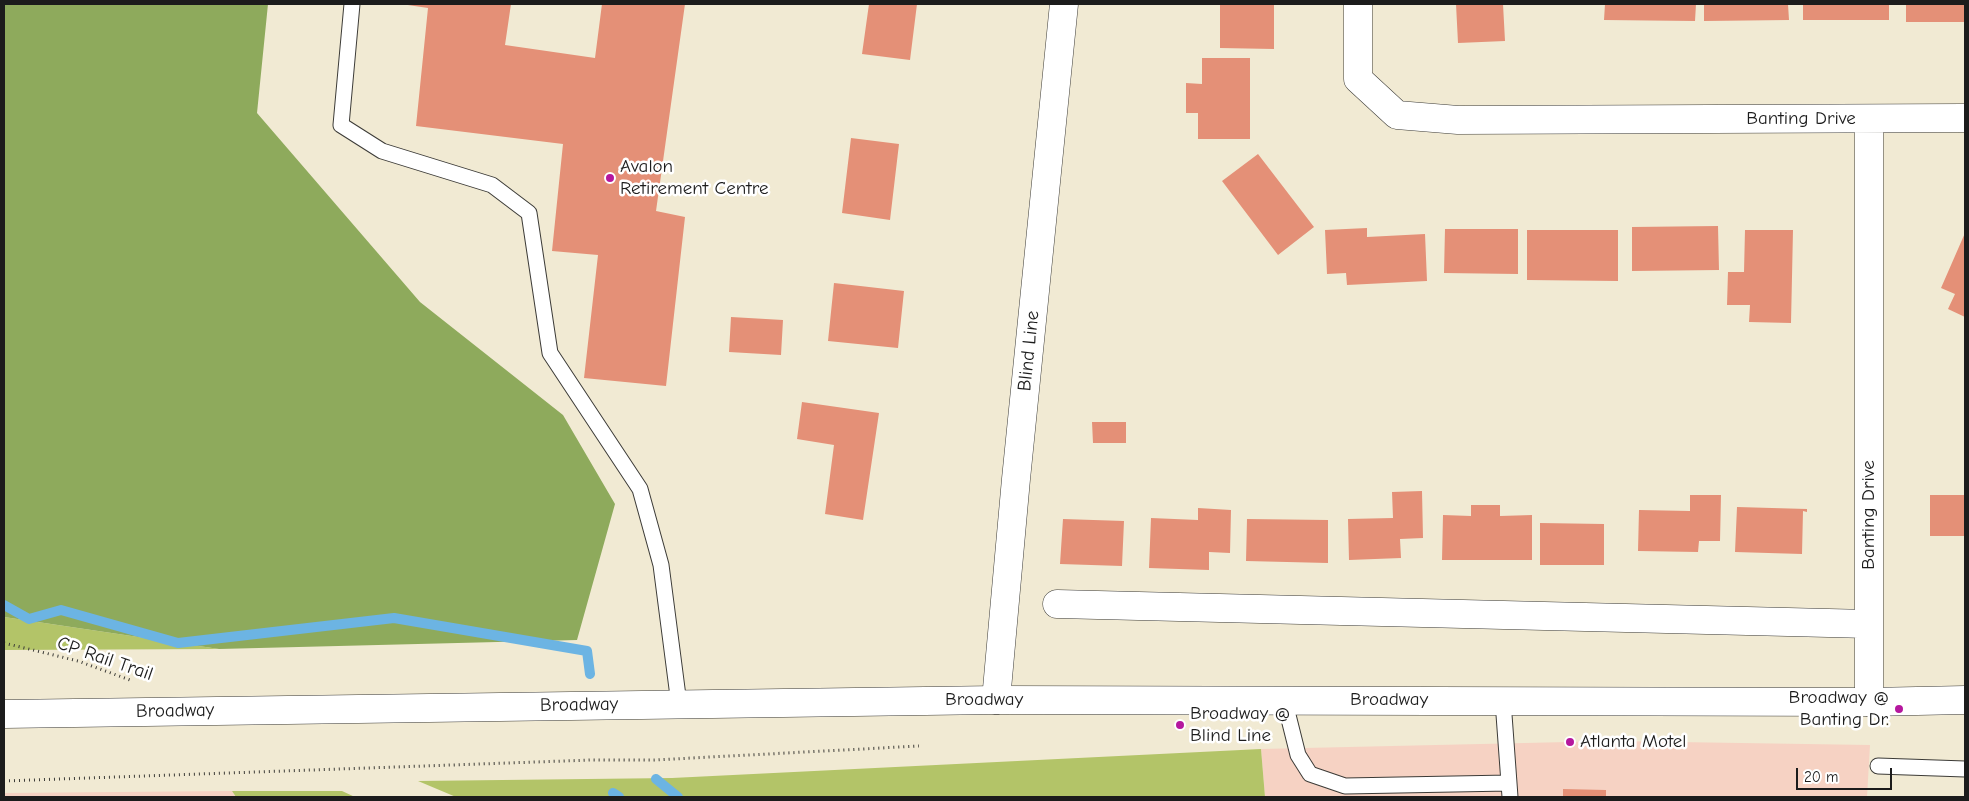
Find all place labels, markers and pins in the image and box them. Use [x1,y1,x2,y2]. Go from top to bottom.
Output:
place label: Avalon Retirement Centre [620,156,768,200]
marker: Avalon Retirement Centre [604,172,616,184]
place label: Broadway @ Banting Dr. [1789,687,1889,731]
place label: Broadway @ Blind Line [1190,703,1290,747]
marker: Broadway @ Banting Dr. [1893,703,1905,715]
marker: Broadway @ Blind Line [1174,719,1186,731]
place label: Atlanta Motel [1580,731,1686,753]
marker: Atlanta Motel [1564,736,1576,748]

